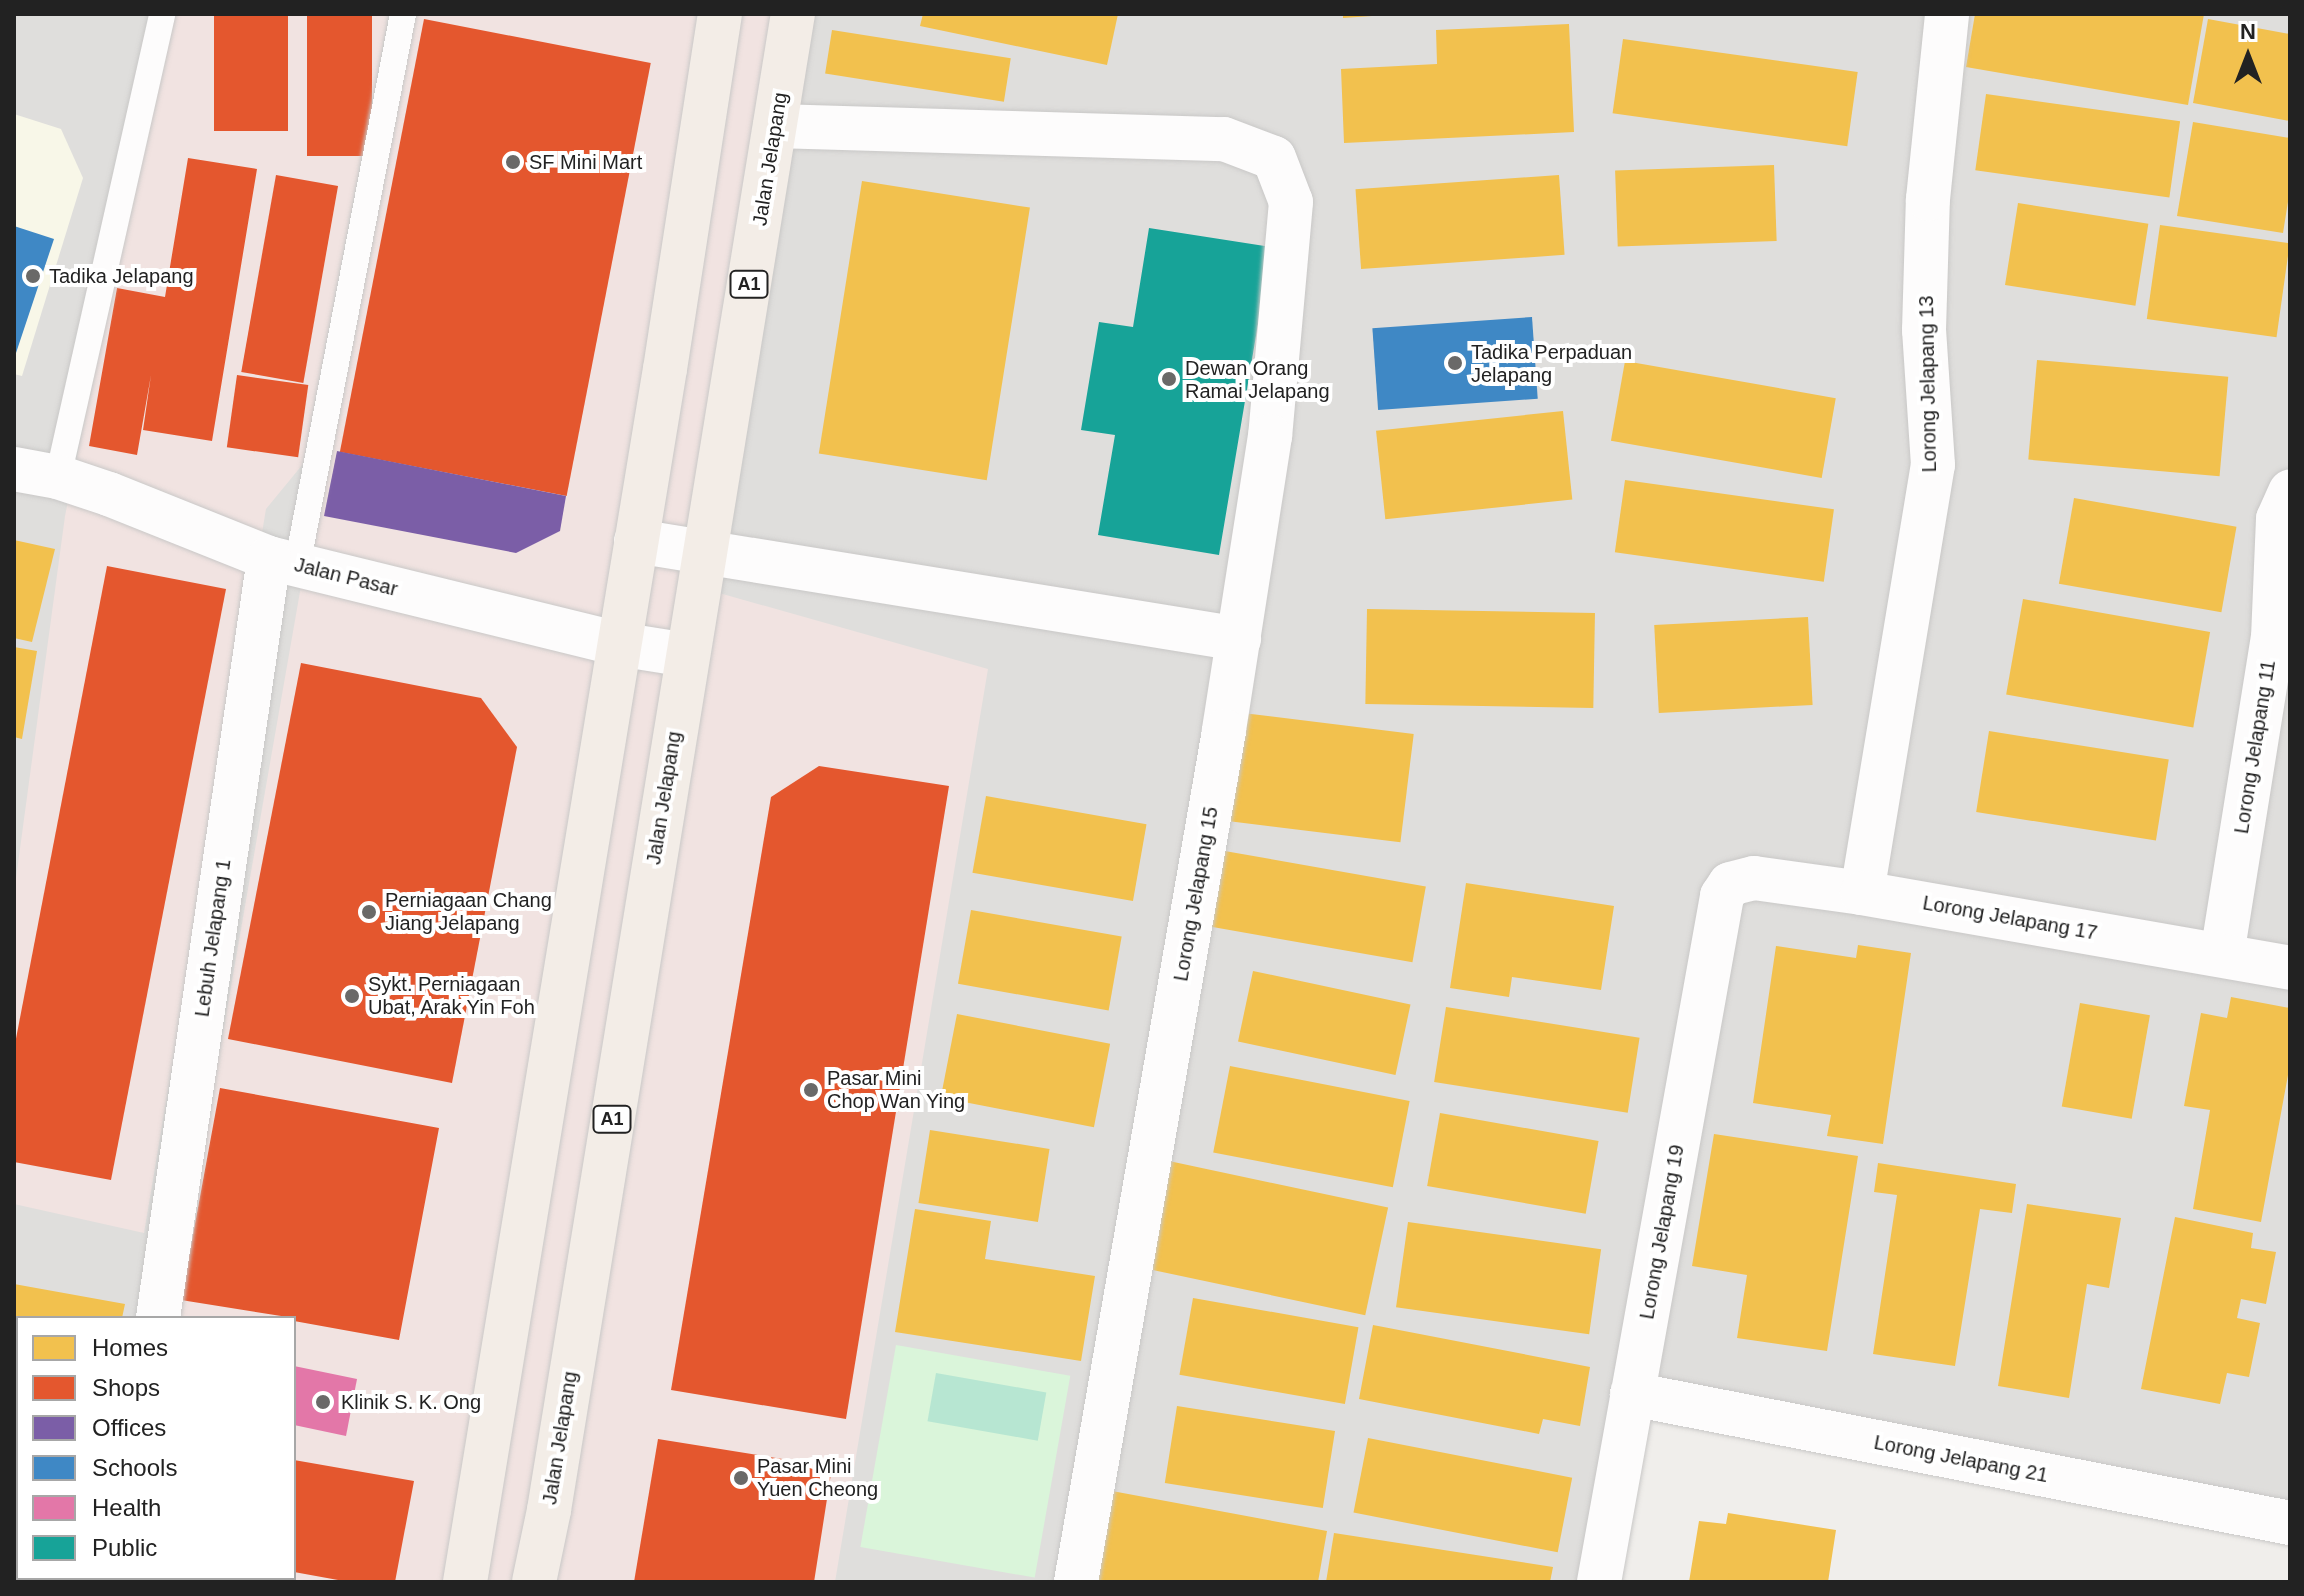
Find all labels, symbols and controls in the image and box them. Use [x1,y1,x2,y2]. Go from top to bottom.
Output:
north arrow [2208,16,2288,96]
text: N [2240,19,2256,44]
street label: Jalan Jelapang [748,91,792,227]
place label: SF Mini Mart [529,150,642,174]
marker: SF Mini Mart [504,153,522,171]
place label: Tadika Jelapang [49,264,194,288]
marker: Tadika Jelapang [24,267,42,285]
road number: A1 [729,270,769,298]
street label: Lorong Jelapang 13 [1914,295,1942,473]
place label: Tadika Perpaduan Jelapang [1471,340,1632,387]
marker: Tadika Perpaduan Jelapang [1446,354,1464,372]
place label: Dewan Orang Ramai Jelapang [1185,356,1330,403]
marker: Dewan Orang Ramai Jelapang [1160,370,1178,388]
street label: Jalan Pasar [292,553,400,601]
street label: Lorong Jelapang 11 [2229,659,2281,835]
street label: Jalan Jelapang [642,730,686,866]
street label: Lorong Jelapang 15 [1169,805,1223,983]
street label: Lebuh Jelapang 1 [190,858,236,1018]
place label: Perniagaan Chang Jiang Jelapang [385,888,552,935]
street label: Lorong Jelapang 17 [1921,891,2099,945]
marker: Perniagaan Chang Jiang Jelapang [360,903,378,921]
place label: Sykt. Perniagaan Ubat, Arak Yin Foh [368,972,536,1019]
marker: Sykt. Perniagaan Ubat, Arak Yin Foh [343,987,361,1005]
place label: Pasar Mini Chop Wan Ying [827,1066,966,1113]
marker: Pasar Mini Chop Wan Ying [802,1081,820,1099]
road number: A1 [592,1105,632,1133]
street label: Lorong Jelapang 19 [1635,1143,1689,1321]
legend [16,1316,296,1580]
text: Homes [92,1334,168,1361]
street label: Jalan Jelapang [538,1370,582,1506]
text: Shops [92,1374,160,1401]
place label: Klinik S. K. Ong [341,1390,481,1414]
marker: Klinik S. K. Ong [312,1391,334,1413]
text: Offices [92,1414,166,1441]
street label: Lorong Jelapang 21 [1872,1430,2050,1488]
text: Schools [92,1454,177,1481]
place label: Pasar Mini Yuen Cheong [757,1454,878,1501]
marker: Pasar Mini Yuen Cheong [732,1469,750,1487]
text: Health [92,1494,161,1521]
text: Public [92,1534,157,1561]

